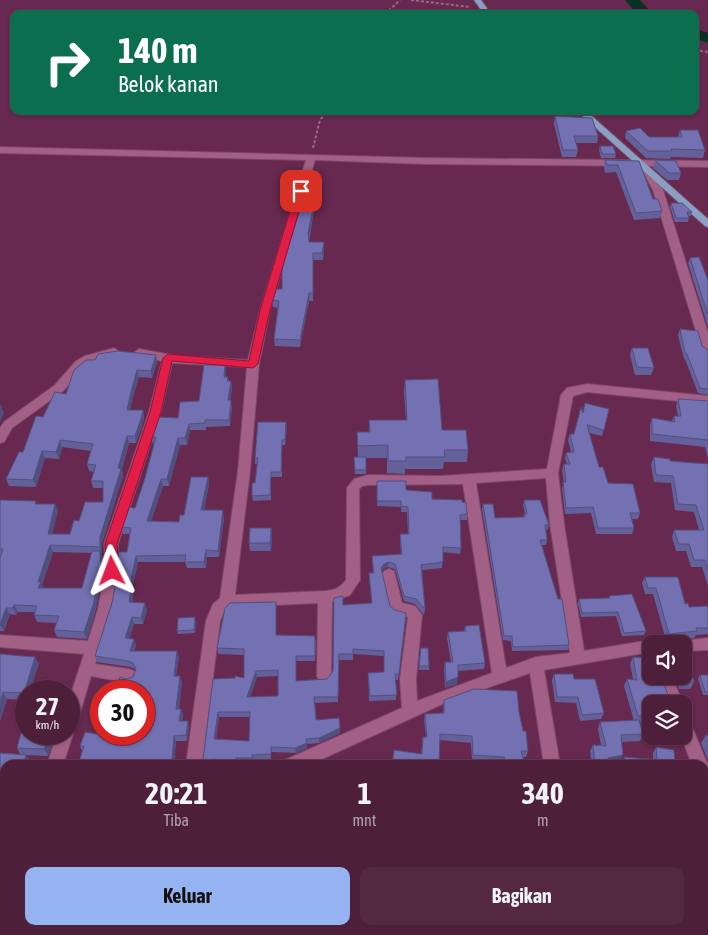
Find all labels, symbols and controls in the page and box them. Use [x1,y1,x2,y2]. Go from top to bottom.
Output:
icon: right [35,30,100,95]
text: 140 m [118,30,197,70]
text: Belok kanan [118,71,219,97]
pin [280,170,322,212]
icon: arrive [287,177,315,205]
position arrow [85,544,137,596]
map controls [642,635,692,745]
button: sound [642,635,692,685]
speed limit sign: 30 [90,680,155,745]
text: 27 [36,692,59,720]
button: layers [642,695,692,745]
text: km/h [36,718,59,732]
text: 20:21 [145,776,207,810]
text: 1 [357,776,372,810]
text: 340 [522,776,564,810]
text: Tiba [164,811,189,829]
text: mnt [353,811,376,829]
text: m [537,811,548,829]
button: Keluar [25,867,350,925]
button: Bagikan [360,867,684,925]

